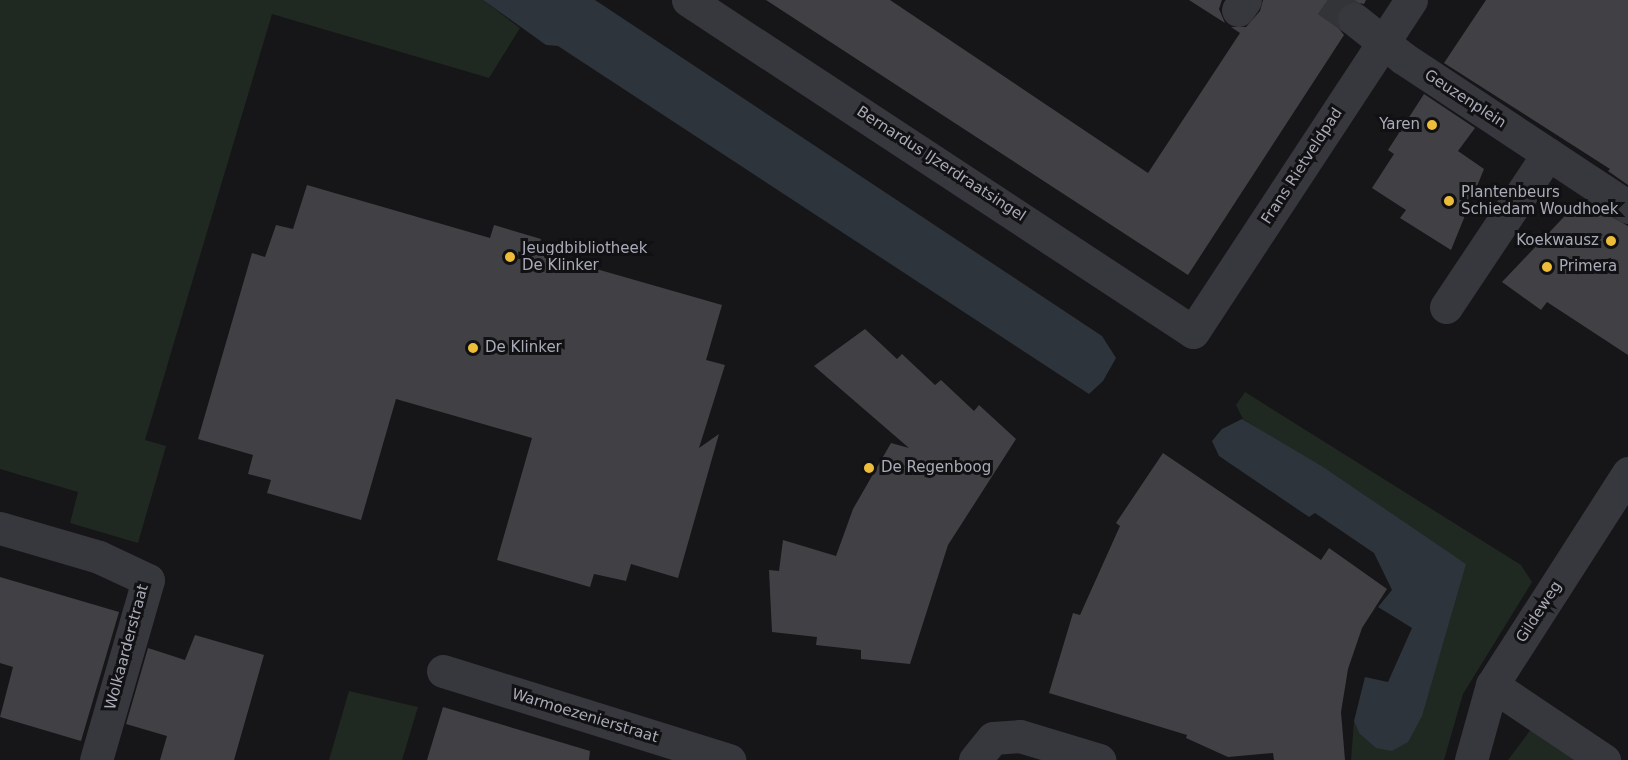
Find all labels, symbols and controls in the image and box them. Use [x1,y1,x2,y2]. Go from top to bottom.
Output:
street label: Geuzenplein [1421,66,1509,132]
street label: Bernardus IJzerdraatsingel [853,103,1029,225]
street label: Frans Rietveldpad [1258,105,1346,227]
place label: Yaren [1379,116,1420,134]
marker: Yaren [1425,118,1439,132]
place label: Plantenbeurs Schiedam Woudhoek [1461,183,1619,218]
marker: Plantenbeurs Schiedam Woudhoek [1442,194,1456,208]
place label: Koekwausz [1516,232,1599,250]
marker: Koekwausz [1604,234,1618,248]
place label: Jeugdbibliotheek De Klinker [522,239,647,274]
marker: Jeugdbibliotheek De Klinker [503,250,517,264]
place label: Primera [1559,258,1617,276]
marker: Primera [1540,260,1554,274]
place label: De Klinker [485,339,562,357]
marker: De Klinker [466,341,480,355]
place label: De Regenboog [881,459,991,477]
marker: De Regenboog [862,461,876,475]
street label: Gildeweg [1512,578,1566,646]
street label: Wolkaarderstraat [102,582,152,712]
street label: Warmoezenierstraat [510,685,660,747]

